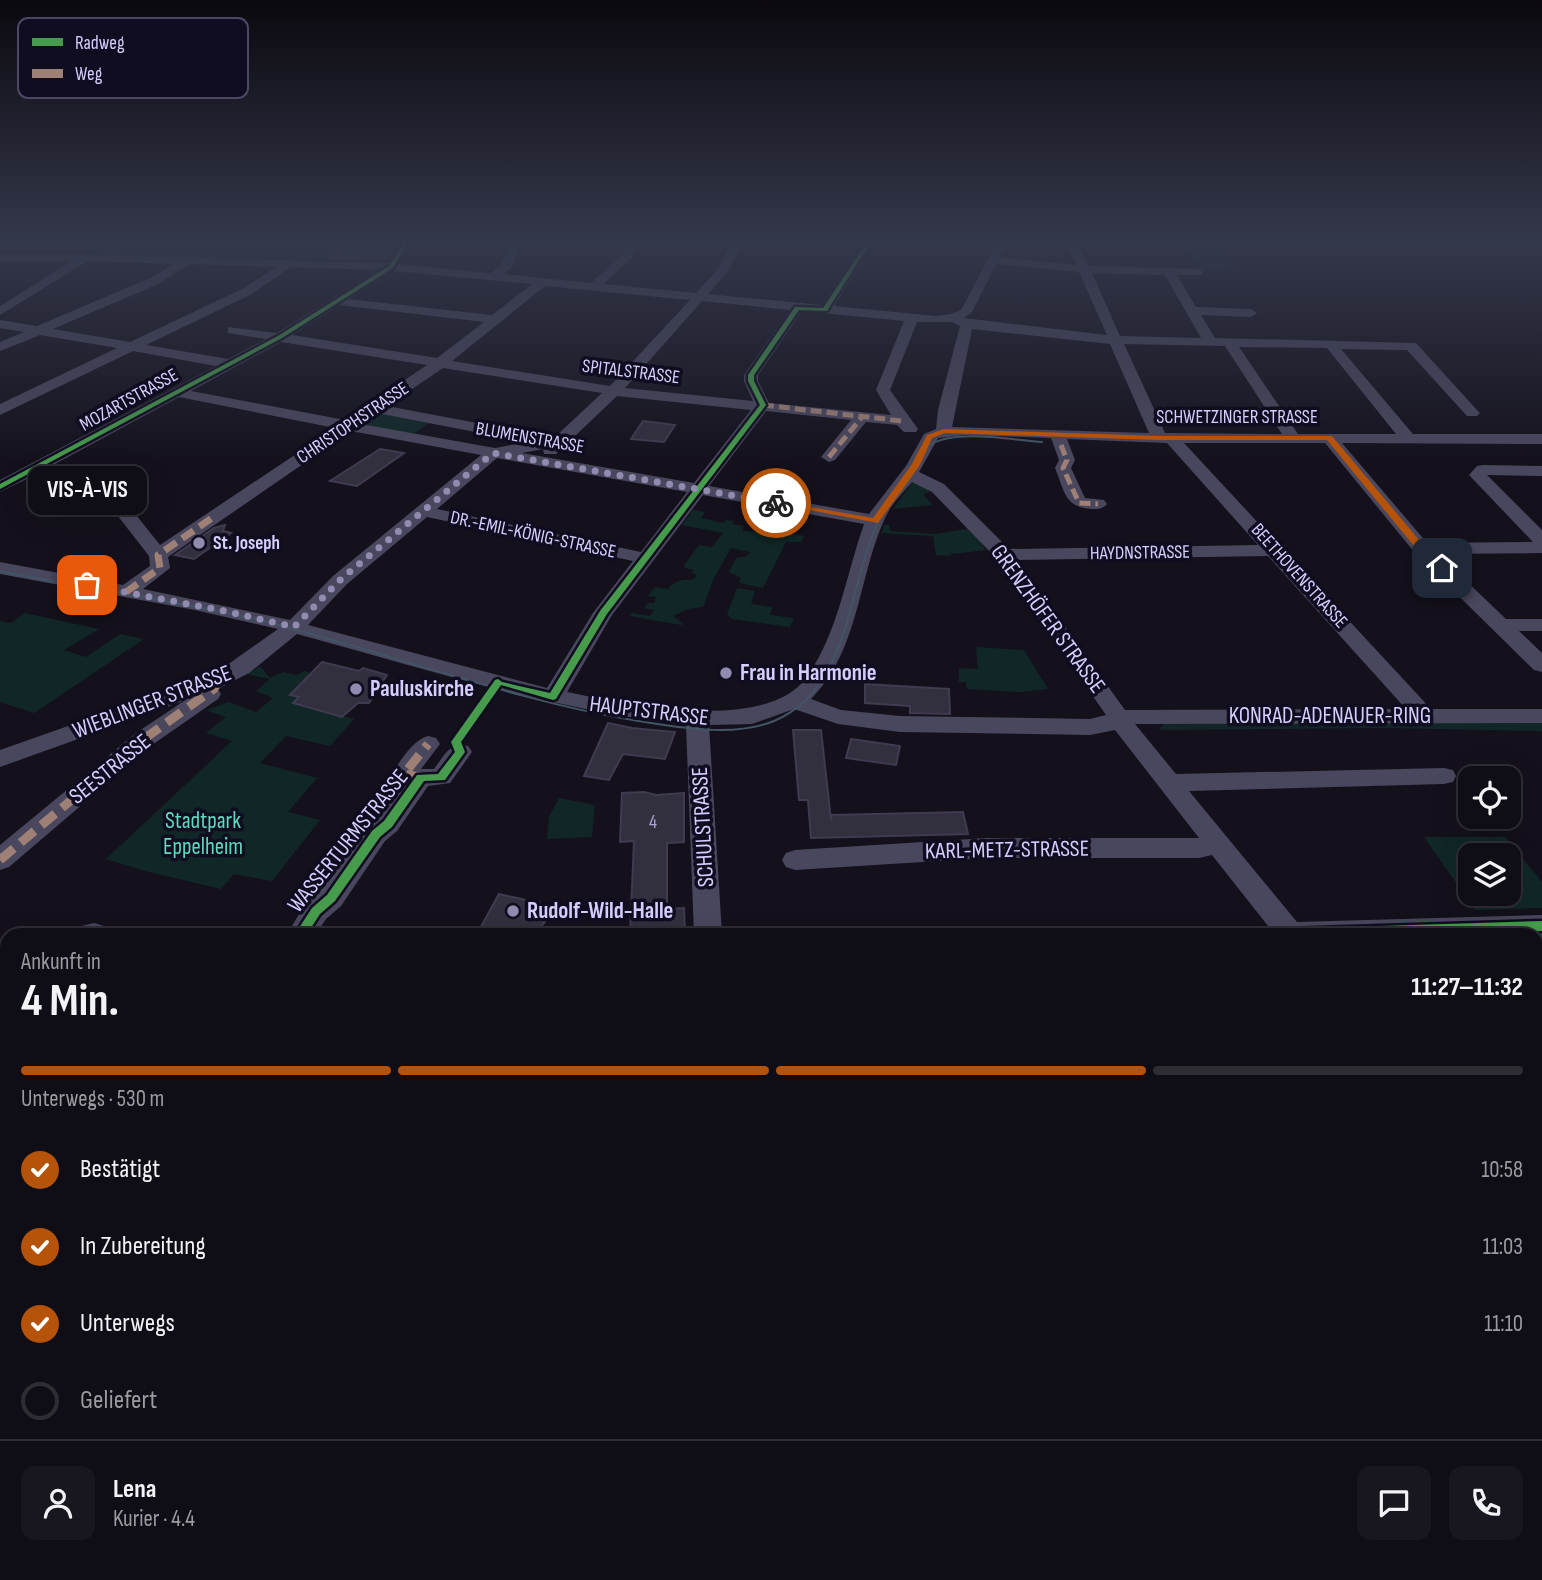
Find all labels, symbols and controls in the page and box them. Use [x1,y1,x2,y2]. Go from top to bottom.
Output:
legend [18,18,248,98]
text: Radweg [75,32,125,55]
text: Weg [75,63,103,86]
street label: SPITALSTRASSE [581,355,681,389]
street label: MOZARTSTRASSE [76,364,182,436]
street label: CHRISTOPHSTRASSE [293,377,413,469]
street label: SCHWETZINGER STRASSE [1156,406,1318,429]
street label: BLUMENSTRASSE [474,417,586,459]
callout: VIS-À-VIS [28,466,146,515]
courier [741,468,811,538]
text: VIS-À-VIS [47,476,128,504]
icon: bike [757,484,795,522]
street label: DR.-EMIL-KÖNIG-STRASSE [448,506,618,564]
street label: BEETHOVENSTRASSE [1246,519,1352,633]
place label: St. Joseph [213,532,280,555]
marker: St. Joseph [191,535,207,551]
pin [1412,538,1472,598]
street label: GRENZHÖFER STRASSE [985,539,1111,699]
street label: HAYDNSTRASSE [1090,541,1190,565]
icon: home [1423,549,1461,587]
pin [57,555,117,615]
icon: bag [68,566,106,604]
street label: WIEBLINGER STRASSE [69,659,235,745]
place label: Frau in Harmonie [740,659,876,687]
marker: Frau in Harmonie [718,665,734,681]
place label: Pauluskirche [370,675,474,703]
marker: Pauluskirche [348,681,364,697]
street label: HAUPTSTRASSE [588,690,710,732]
street label: KONRAD-ADENAUER-RING [1229,702,1431,730]
street label: SEESTRASSE [64,728,156,810]
street label: WASSERTURMSTRASSE [282,764,414,918]
street label: SCHULSTRASSE [686,766,720,888]
map controls [1458,766,1521,906]
button: locate [1458,766,1521,829]
park label: Stadtpark Eppelheim [163,807,243,861]
house number: 4 [649,811,657,834]
street label: KARL-METZ-STRASSE [925,835,1089,865]
button: layers [1458,843,1521,906]
place label: Rudolf-Wild-Halle [527,897,673,925]
marker: Rudolf-Wild-Halle [505,903,521,919]
text: Ankunft in [21,948,101,976]
text: 11:27–11:32 [1411,972,1523,1003]
text: 4 Min. [21,974,119,1029]
text: Unterwegs · 530 m [21,1085,164,1113]
icon: check [21,1151,59,1189]
text: Bestätigt [80,1154,160,1185]
text: 10:58 [1481,1156,1523,1184]
icon: check [21,1228,59,1266]
text: In Zubereitung [80,1231,206,1262]
text: 11:03 [1483,1233,1523,1261]
icon: check [21,1305,59,1343]
text: Unterwegs [80,1308,175,1339]
text: 11:10 [1484,1310,1523,1338]
text: Geliefert [80,1385,157,1416]
button: person [21,1466,95,1540]
button: chat [1357,1466,1431,1540]
button: phone [1449,1466,1523,1540]
text: Lena [113,1474,156,1505]
text: Kurier · 4.4 [113,1505,195,1533]

